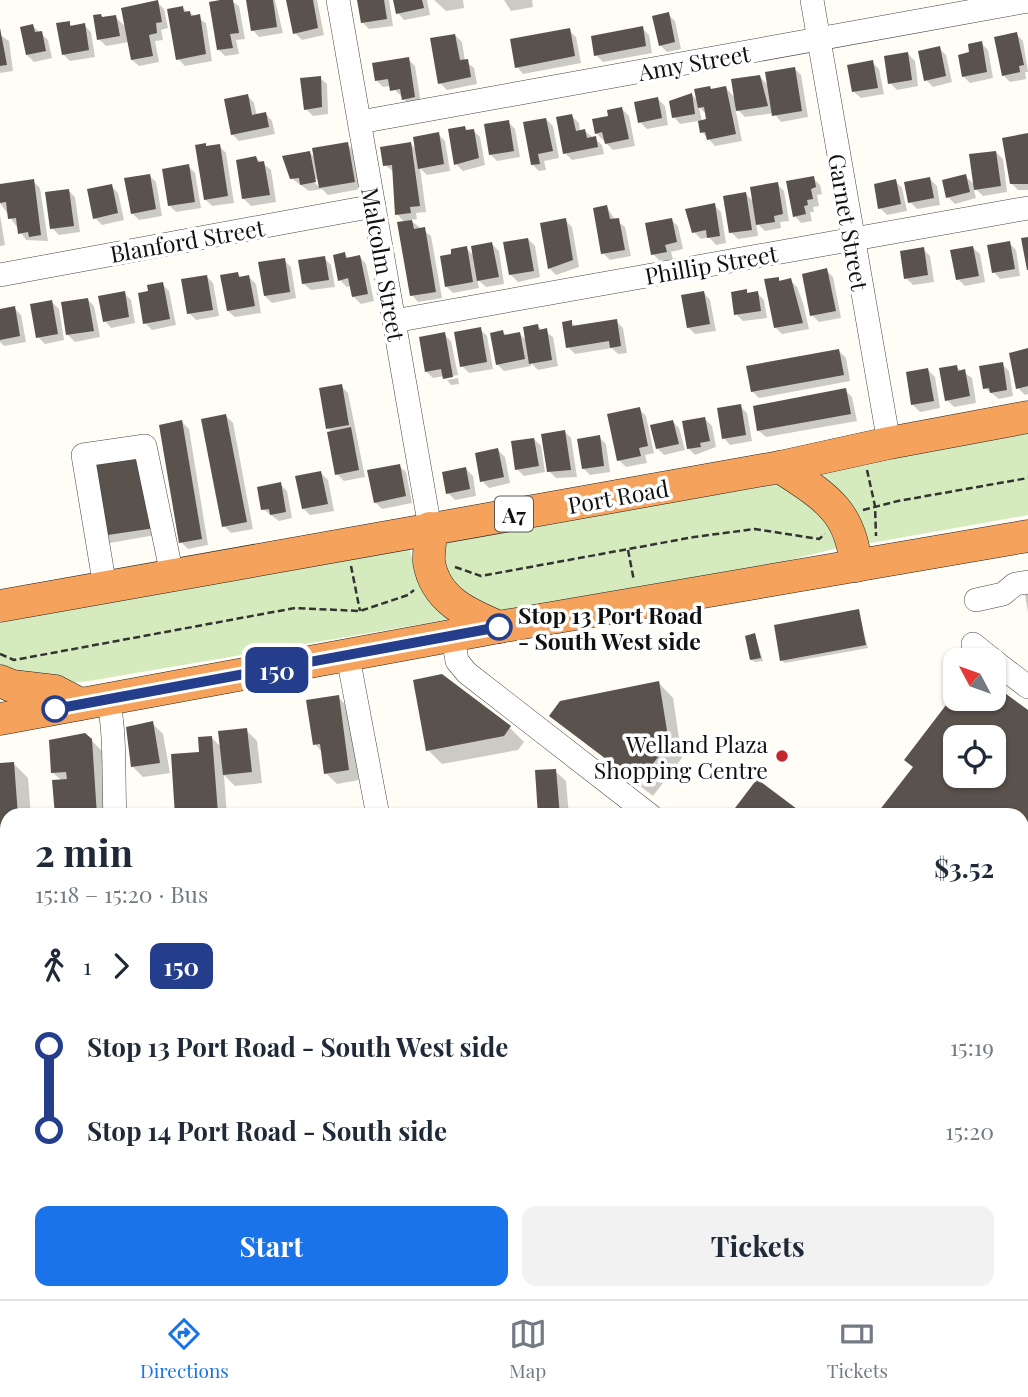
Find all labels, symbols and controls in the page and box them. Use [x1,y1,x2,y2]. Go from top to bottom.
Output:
street label: Amy Street [635,37,753,87]
street label: Garnet Street [822,151,876,294]
street label: Malcolm Street [355,185,413,344]
street label: Blanford Street [107,211,268,269]
street label: Phillip Street [642,237,781,291]
street label: Port Road [565,472,671,520]
road number: A7 [495,496,533,532]
place label: Stop 13 Port Road - South West side [518,599,703,656]
marker: Stop 13 Port Road - South West side [486,614,512,640]
line badge: 150 [237,647,317,693]
north arrow [943,648,1006,710]
map controls [943,648,1006,788]
text: 150 [259,654,295,686]
unlabelled marker [42,696,68,722]
button: locate [943,725,1006,788]
place label: Welland Plaza Shopping Centre [594,728,769,785]
marker: Welland Plaza Shopping Centre [774,748,790,764]
text: 2 min [35,826,133,877]
text: $3.52 [934,850,994,885]
text: 15:18 – 15:20 · Bus [35,878,208,909]
icon: walk [35,947,73,985]
icon: forward [102,947,140,985]
text: 1 [83,950,92,981]
text: 150 [164,950,199,982]
text: Stop 13 Port Road - South West side [87,1029,508,1064]
text: 15:19 [950,1031,994,1062]
text: Stop 14 Port Road - South side [87,1113,447,1148]
text: 15:20 [945,1115,994,1146]
button: Start [35,1206,508,1286]
button: Tickets [522,1206,994,1286]
tab: Directions [140,1315,229,1383]
tab: Map [509,1315,547,1383]
tab: Tickets [827,1315,888,1383]

